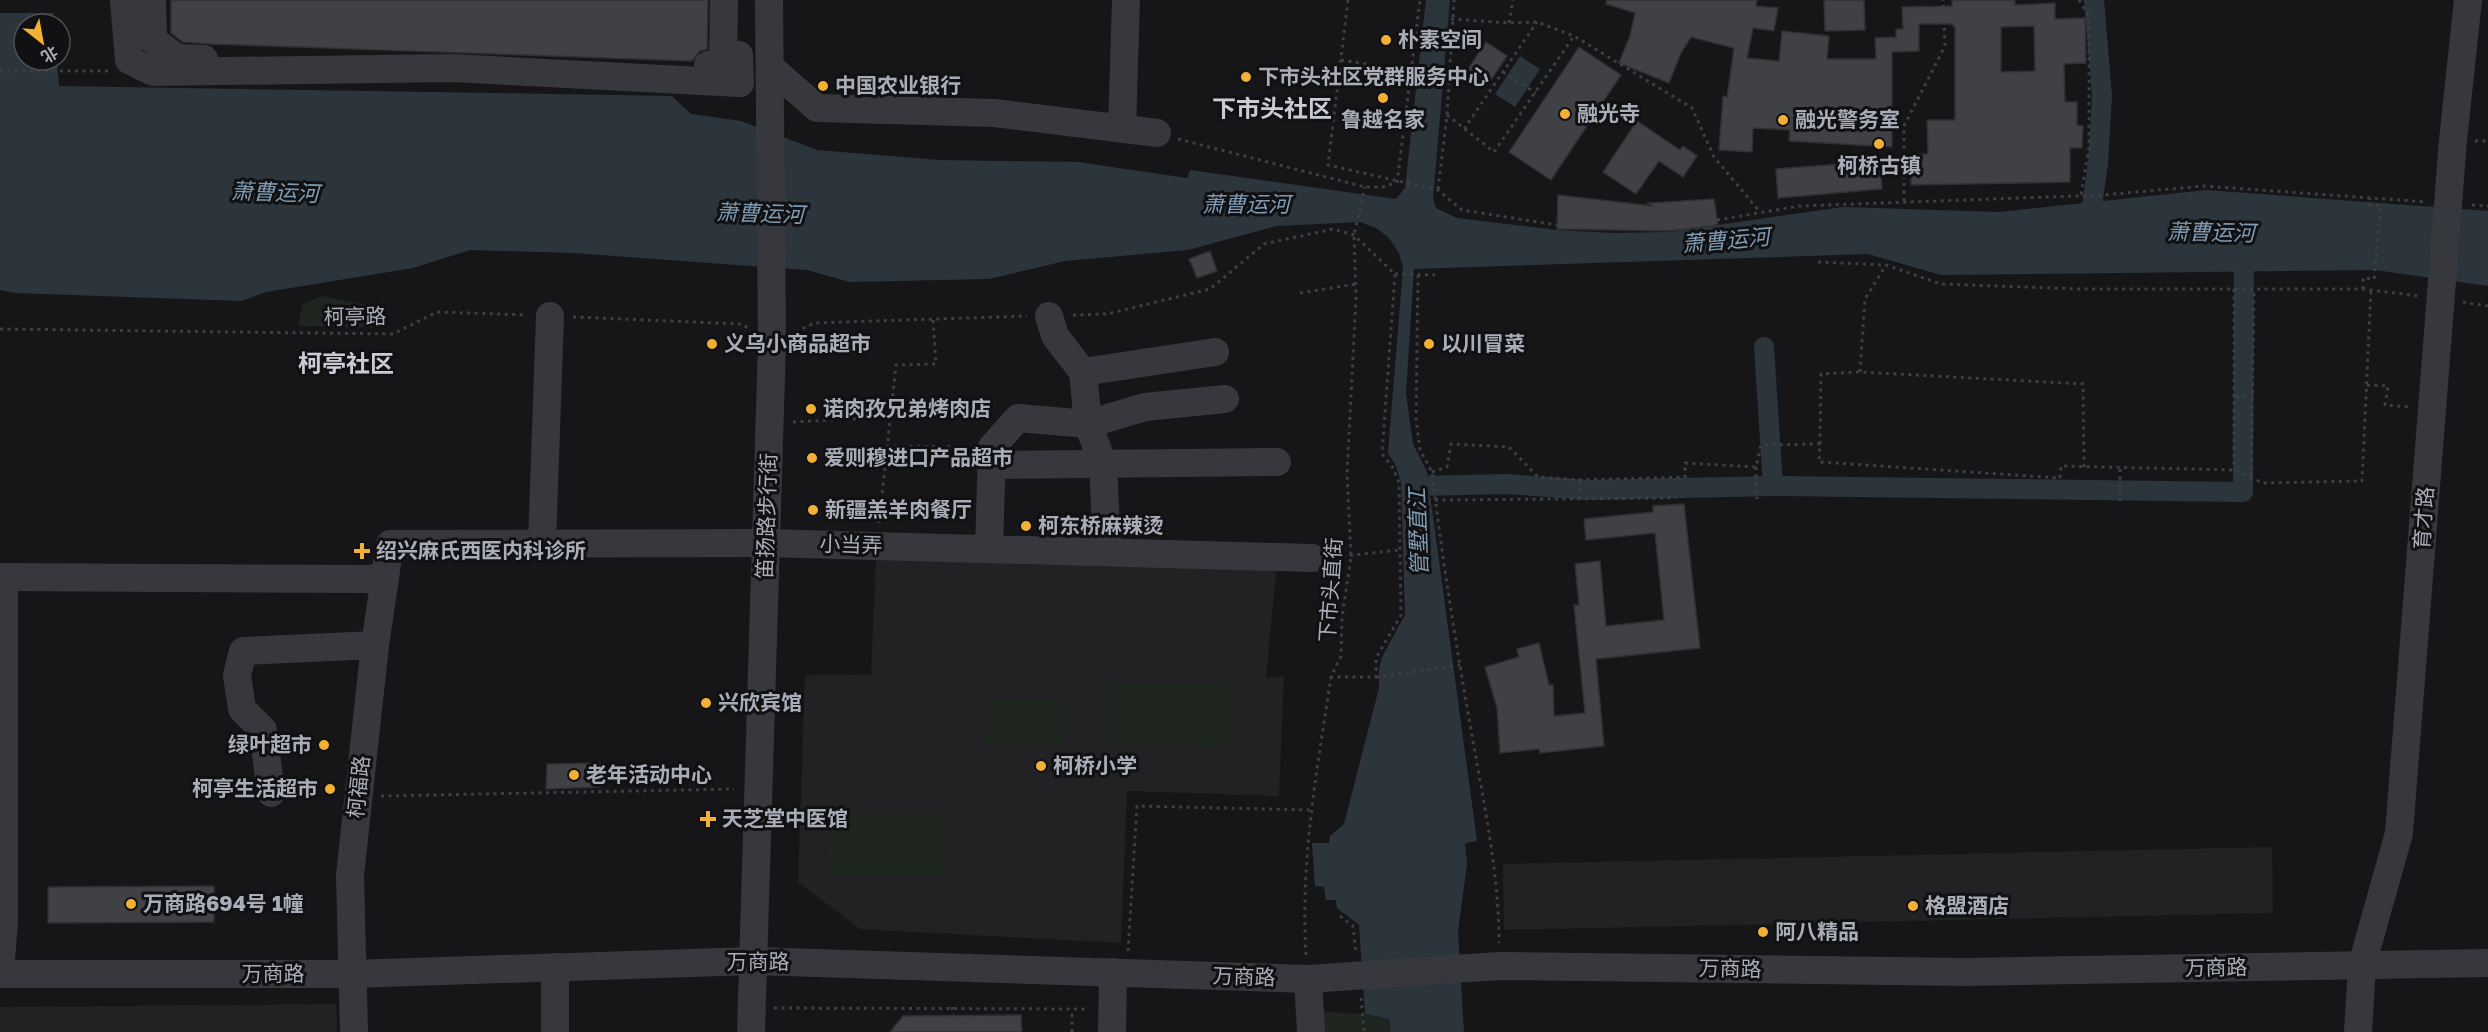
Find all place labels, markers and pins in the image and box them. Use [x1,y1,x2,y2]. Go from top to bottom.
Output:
place label: 朴素空间 [1398,26,1482,52]
marker: 朴素空间 [1379,33,1393,47]
place label: 下市头社区党群服务中心 [1258,63,1489,89]
marker: 下市头社区党群服务中心 [1239,70,1253,84]
place label: 中国农业银行 [835,72,961,98]
marker: 中国农业银行 [816,79,830,93]
marker: 鲁越名家 [1376,91,1390,105]
place label: 融光寺 [1577,100,1640,126]
place label: 鲁越名家 [1341,106,1425,132]
place label: 融光警务室 [1795,106,1900,132]
marker: 融光寺 [1558,107,1572,121]
marker: 融光警务室 [1776,113,1790,127]
marker: 柯桥古镇 [1872,137,1886,151]
place label: 柯桥古镇 [1837,152,1921,178]
place label: 义乌小商品超市 [724,330,871,356]
place label: 以川冒菜 [1441,330,1525,356]
marker: 义乌小商品超市 [705,337,719,351]
marker: 以川冒菜 [1422,337,1436,351]
place label: 诺肉孜兄弟烤肉店 [823,395,991,421]
marker: 诺肉孜兄弟烤肉店 [804,402,818,416]
place label: 爱则穆进口产品超市 [824,444,1013,470]
marker: 爱则穆进口产品超市 [805,451,819,465]
place label: 新疆羔羊肉餐厅 [825,496,972,522]
marker: 新疆羔羊肉餐厅 [806,503,820,517]
place label: 柯东桥麻辣烫 [1038,512,1164,538]
marker: 柯东桥麻辣烫 [1019,519,1033,533]
place label: 绍兴麻氏西医内科诊所 [376,537,586,563]
marker: 绍兴麻氏西医内科诊所 [353,542,371,560]
place label: 兴欣宾馆 [718,689,802,715]
marker: 兴欣宾馆 [699,696,713,710]
place label: 绿叶超市 [228,731,312,757]
marker: 绿叶超市 [317,738,331,752]
place label: 柯桥小学 [1053,752,1137,778]
marker: 柯桥小学 [1034,759,1048,773]
place label: 老年活动中心 [586,761,712,787]
marker: 老年活动中心 [567,768,581,782]
place label: 柯亭生活超市 [192,775,318,801]
marker: 柯亭生活超市 [323,782,337,796]
place label: 天芝堂中医馆 [722,805,848,831]
marker: 天芝堂中医馆 [699,810,717,828]
place label: 万商路694号 1幢 [143,890,304,916]
place label: 格盟酒店 [1925,892,2009,918]
marker: 万商路694号 1幢 [124,897,138,911]
marker: 格盟酒店 [1906,899,1920,913]
place label: 阿八精品 [1775,918,1859,944]
marker: 阿八精品 [1756,925,1770,939]

